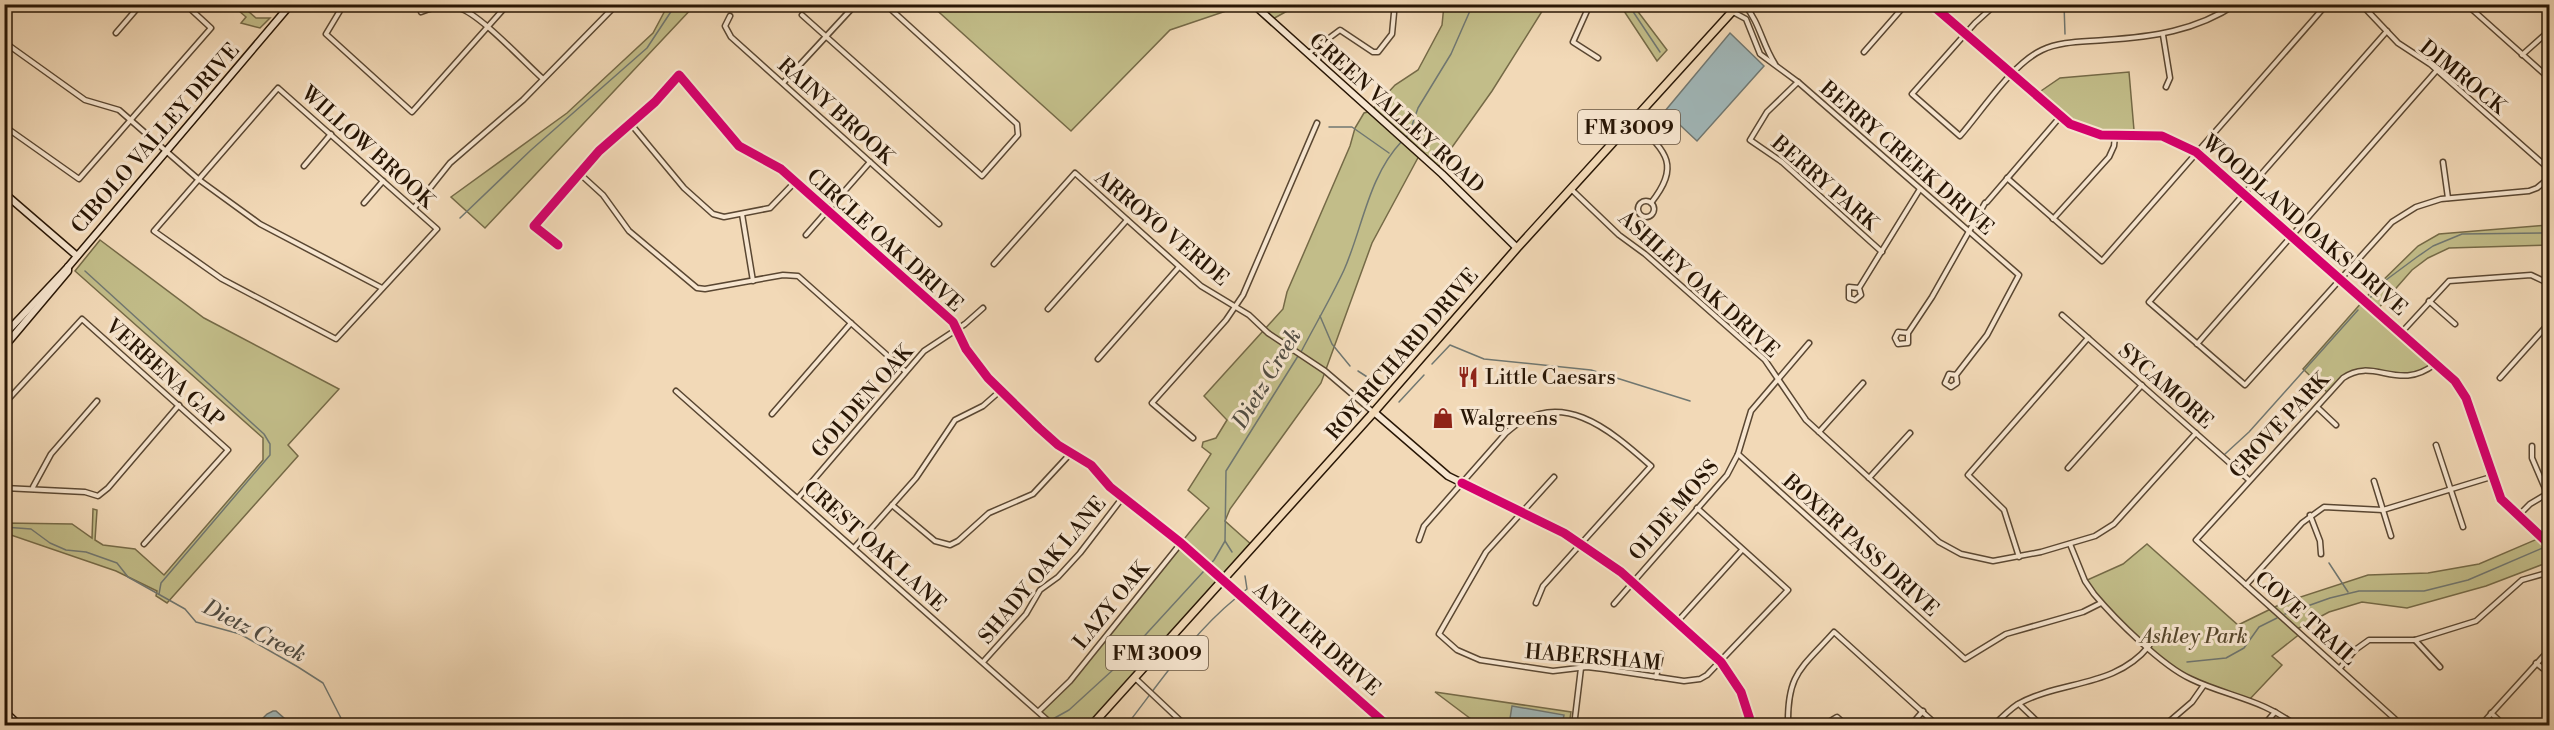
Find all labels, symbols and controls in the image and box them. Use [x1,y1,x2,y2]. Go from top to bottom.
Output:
street label: GREEN VALLEY ROAD [1303,28,1489,199]
street label: DIMROCK [2414,35,2512,122]
street label: CIBOLO VALLEY DRIVE [66,38,245,239]
street label: RAINY BROOK [772,53,900,172]
street label: BERRY CREEK DRIVE [1813,76,1999,241]
street label: WILLOW BROOK [294,80,441,216]
road number: FM 3009 [1578,110,1680,144]
street label: WOODLAND OAKS DRIVE [2196,129,2412,322]
street label: BERRY PARK [1765,130,1884,238]
street label: CIRCLE OAK DRIVE [801,164,968,318]
street label: ARROYO VERDE [1088,165,1233,292]
street label: ASHLEY OAK DRIVE [1612,205,1784,364]
street label: ROY RICHARD DRIVE [1321,263,1485,446]
street label: VERBENA GAP [99,313,229,434]
water label: Dietz Creek [1226,324,1308,435]
street label: GOLDEN OAK [806,338,920,464]
street label: SYCAMORE [2112,338,2218,435]
restaurant icon: Little Caesars [1456,365,1480,389]
place label: Little Caesars [1485,365,1616,391]
street label: GROVE PARK [2224,366,2337,484]
shop icon: Walgreens [1431,406,1455,430]
place label: Walgreens [1459,406,1558,432]
street label: OLDE MOSS [1624,455,1725,566]
street label: BOXER PASS DRIVE [1776,468,1944,623]
street label: CREST OAK LANE [798,476,951,618]
street label: SHADY OAK LANE [973,491,1112,650]
street label: LAZY OAK [1068,555,1156,655]
street label: COVE TRAIL [2249,566,2362,671]
street label: ANTLER DRIVE [1247,577,1385,702]
water label: Dietz Creek [197,593,310,669]
park label: Ashley Park [2138,624,2248,650]
road number: FM 3009 [1106,636,1208,670]
street label: HABERSHAM [1524,639,1663,677]

